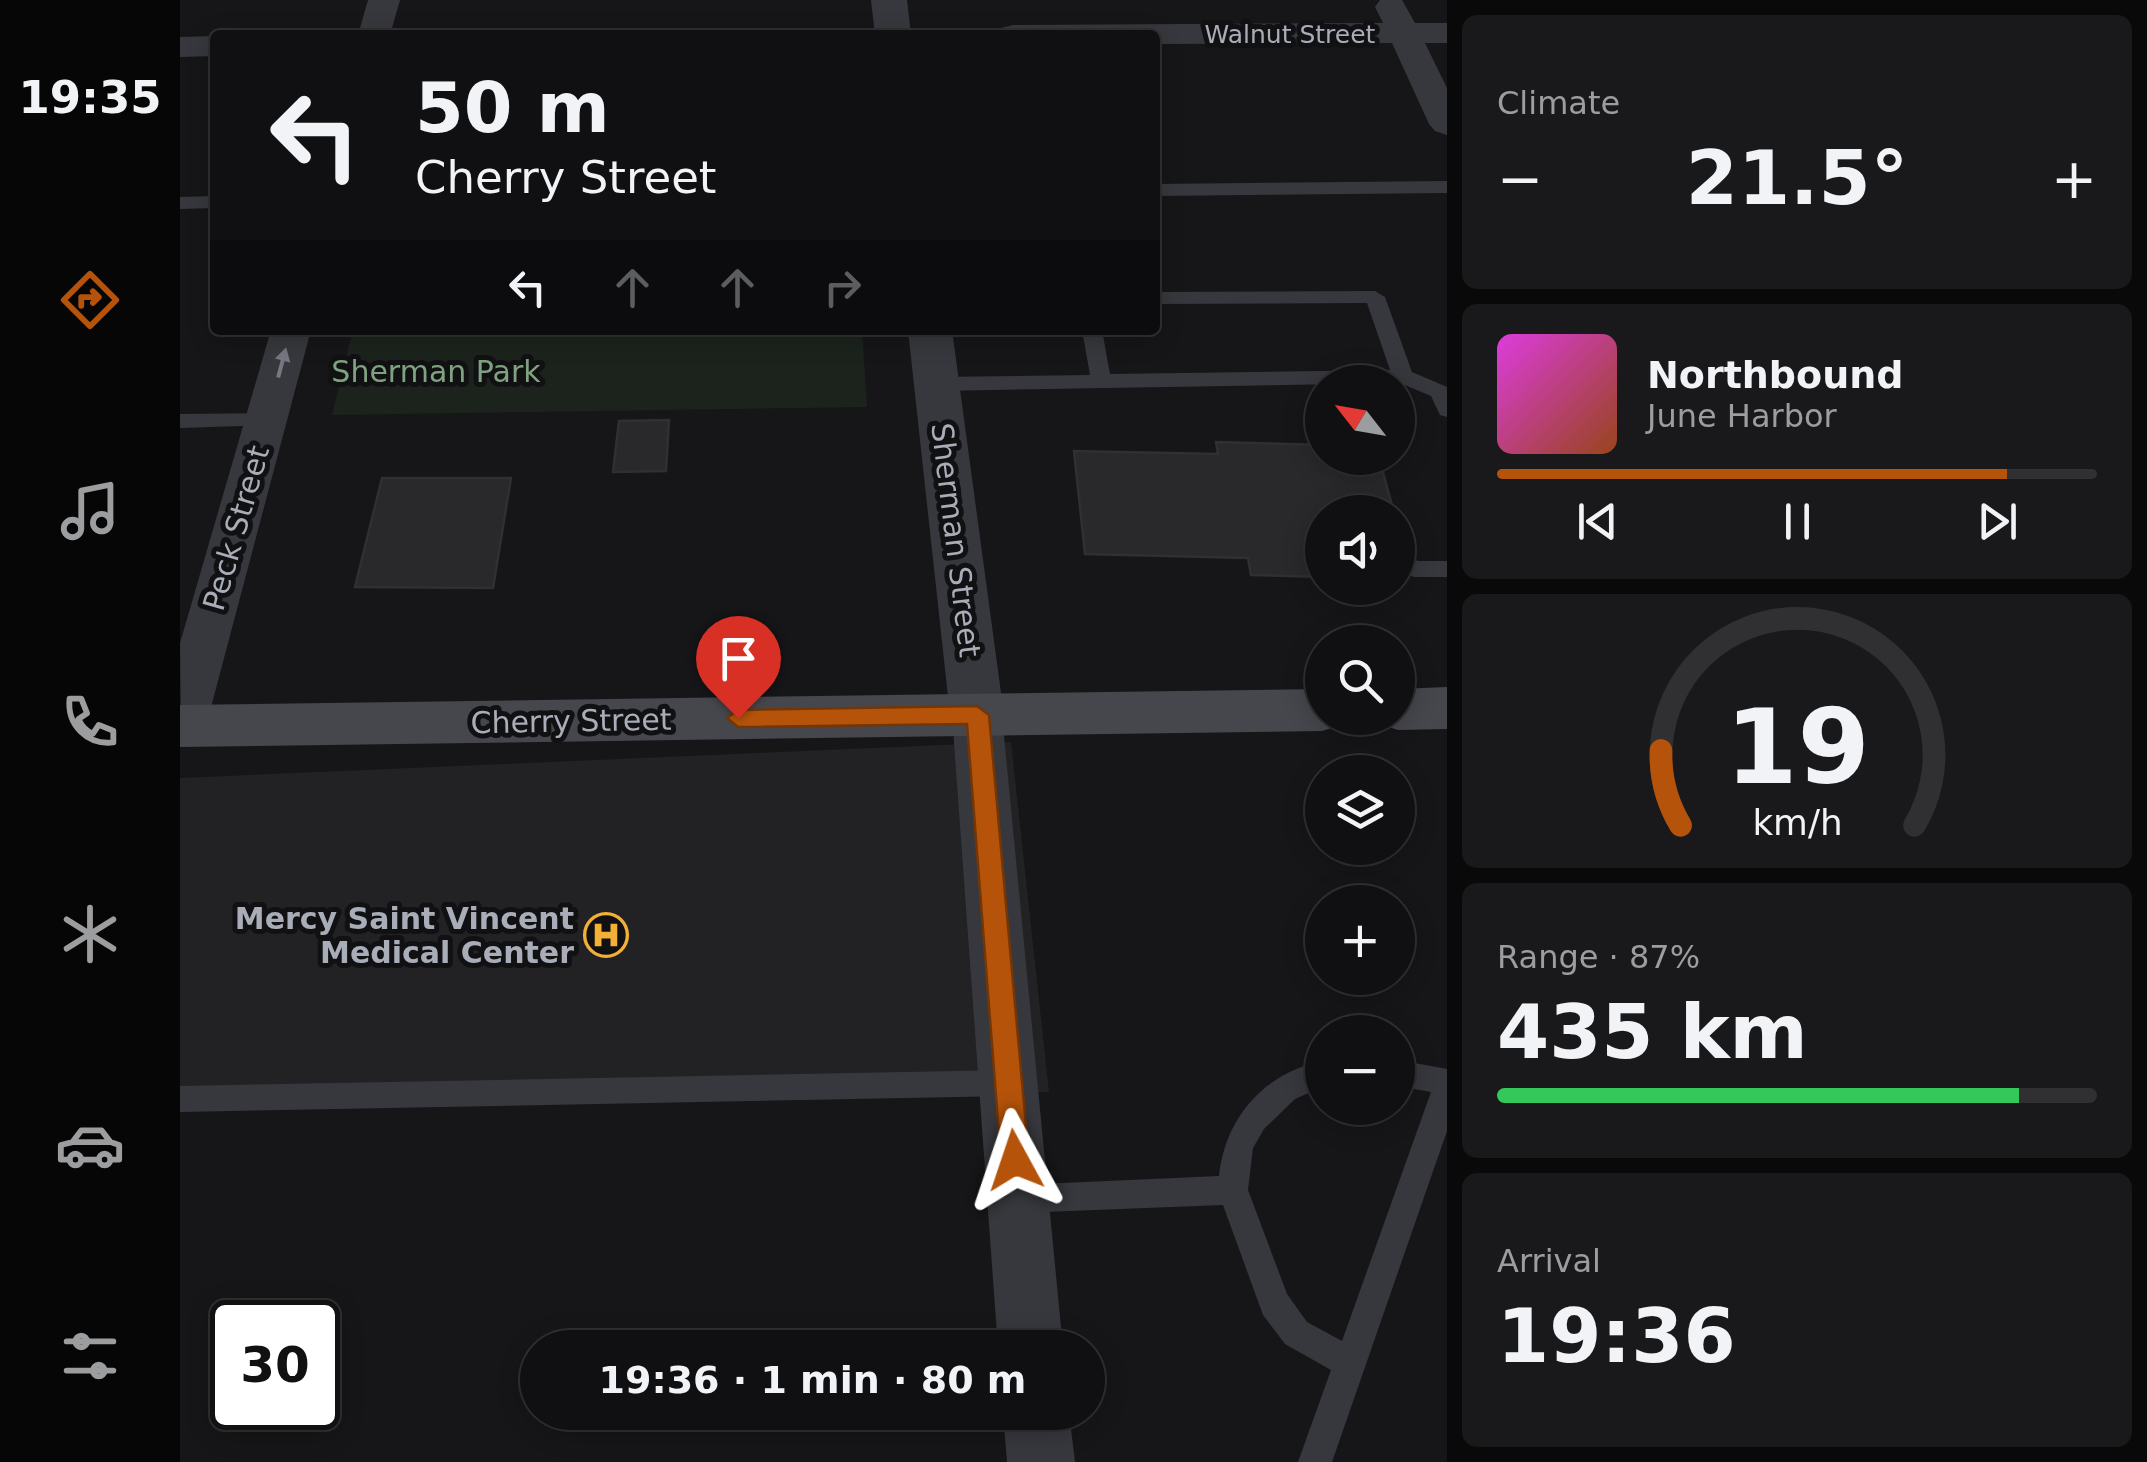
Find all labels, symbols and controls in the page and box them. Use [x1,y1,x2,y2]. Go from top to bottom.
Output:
street label: Walnut Street [1205,20,1376,49]
text: 50 m [415,67,610,149]
icon: left [250,70,380,200]
text: 19:35 [18,71,162,124]
text: Climate [1497,84,1620,122]
text: 21.5° [1686,134,1908,222]
text: − [1497,147,1543,211]
text: + [2051,147,2097,211]
text: Cherry Street [415,151,717,204]
icon: left [500,260,555,315]
icon: ahead [605,260,660,315]
icon: ahead [710,260,765,315]
icon: right [815,260,870,315]
icon: directions [55,265,125,335]
one-way arrow [275,347,291,378]
text: Northbound [1647,353,1903,397]
park label: Sherman Park [331,354,541,389]
north arrow [1305,365,1415,475]
map controls [1305,365,1415,1125]
text: June Harbor [1647,397,1837,435]
street label: Sherman Street [924,421,988,659]
street label: Peck Street [196,441,276,615]
icon: music [55,476,125,546]
icon: previous [1570,494,1625,549]
icon: pause [1770,494,1825,549]
icon: next [1970,494,2025,549]
button: sound [1305,495,1415,605]
pin [696,616,781,719]
button: search [1305,625,1415,735]
icon: arrive [711,631,766,686]
text: 19 [1725,686,1869,808]
icon: phone [55,687,125,757]
street label: Cherry Street [470,702,672,740]
button: layers [1305,755,1415,865]
text: km/h [1752,802,1842,843]
button: + [1305,885,1415,995]
icon: climate [55,899,125,969]
place label: Mercy Saint Vincent Medical Center [235,901,574,970]
hospital icon: Mercy Saint Vincent Medical Center [583,912,629,958]
text: Range · 87% [1497,938,1700,976]
text: 435 km [1497,988,1808,1076]
button: − [1305,1015,1415,1125]
position arrow [963,1108,1067,1212]
icon: car [55,1110,125,1180]
text: Arrival [1497,1242,1601,1280]
text: 19:36 [1497,1292,1736,1380]
speed limit sign: 30 [210,1300,340,1430]
icon: filters [55,1321,125,1391]
text: 19:36 · 1 min · 80 m [599,1358,1026,1402]

